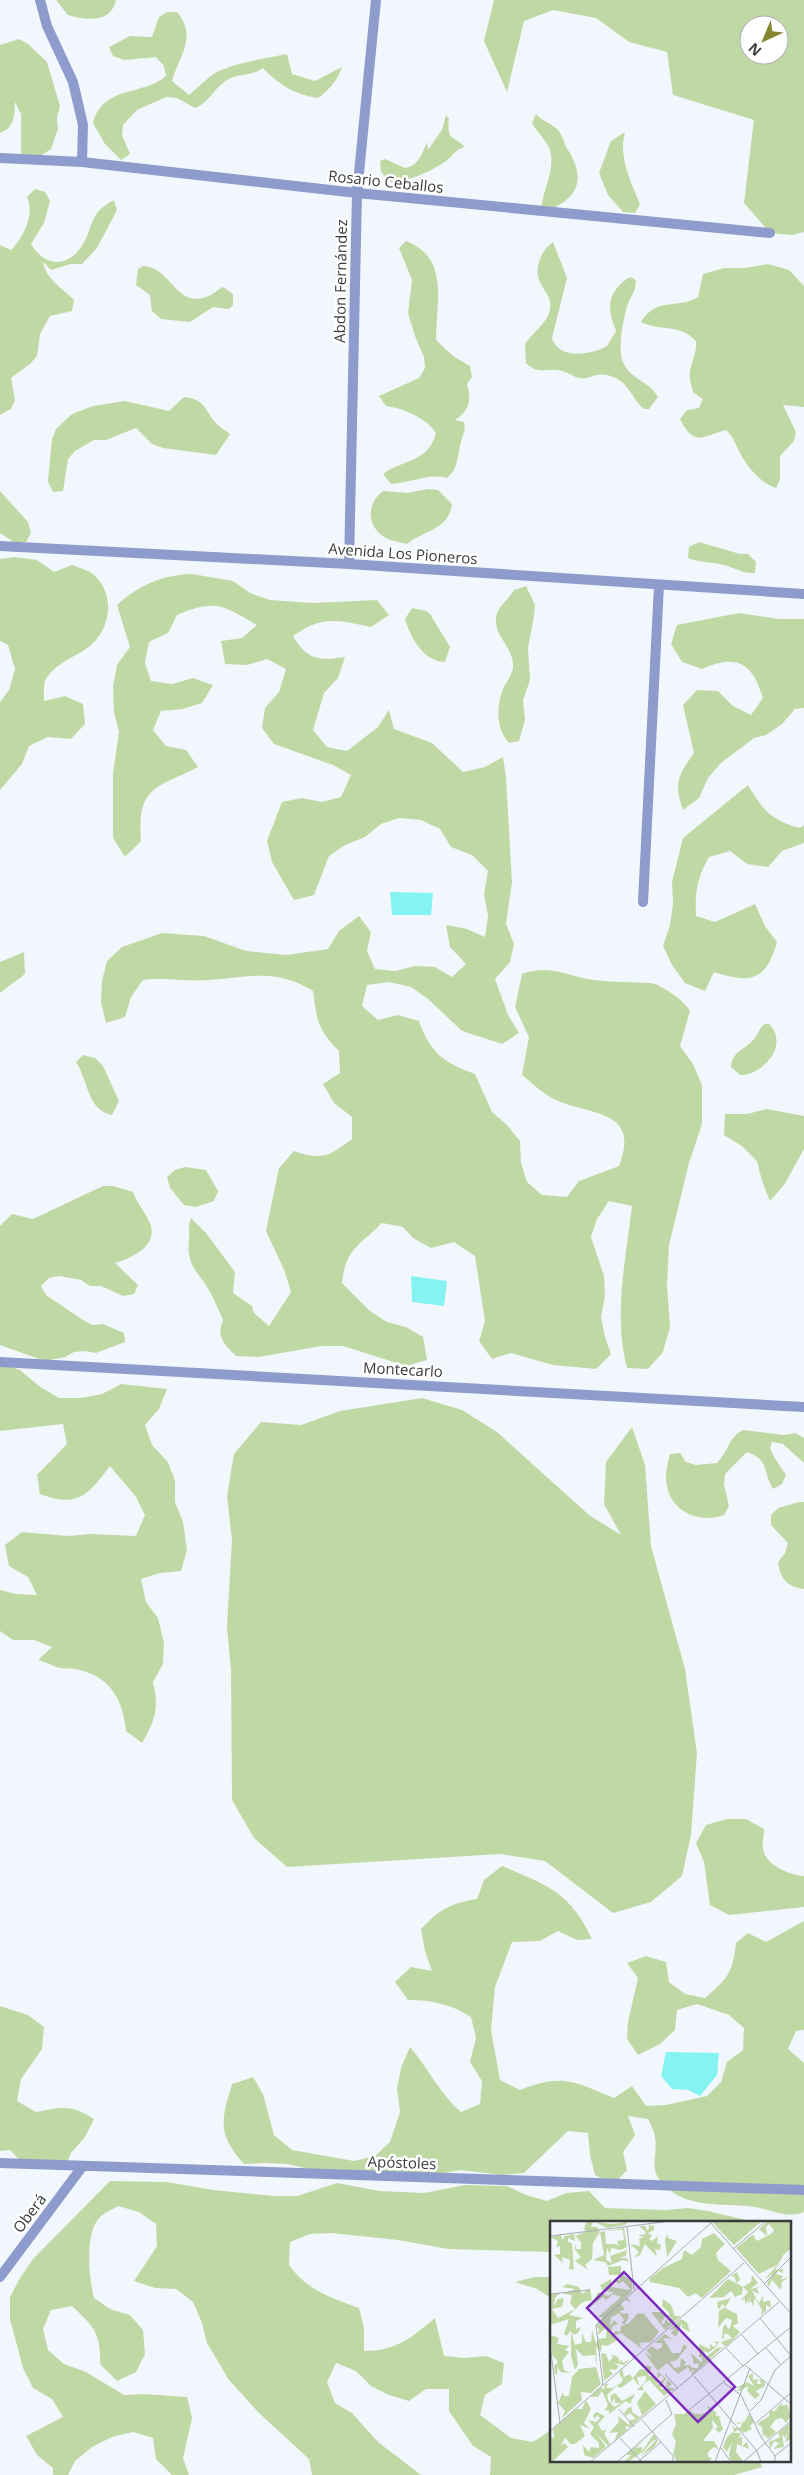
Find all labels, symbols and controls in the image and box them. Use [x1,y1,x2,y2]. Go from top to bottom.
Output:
north arrow [739,15,789,65]
text: N [744,39,765,61]
street label: Rosario Ceballos [327,165,445,197]
street label: Abdon Fernández [329,219,351,343]
street label: Avenida Los Pioneros [328,538,478,568]
street label: Montecarlo [363,1357,443,1381]
street label: Apóstoles [367,2151,437,2173]
street label: Oberá [8,2190,50,2236]
inset map [550,2221,792,2462]

